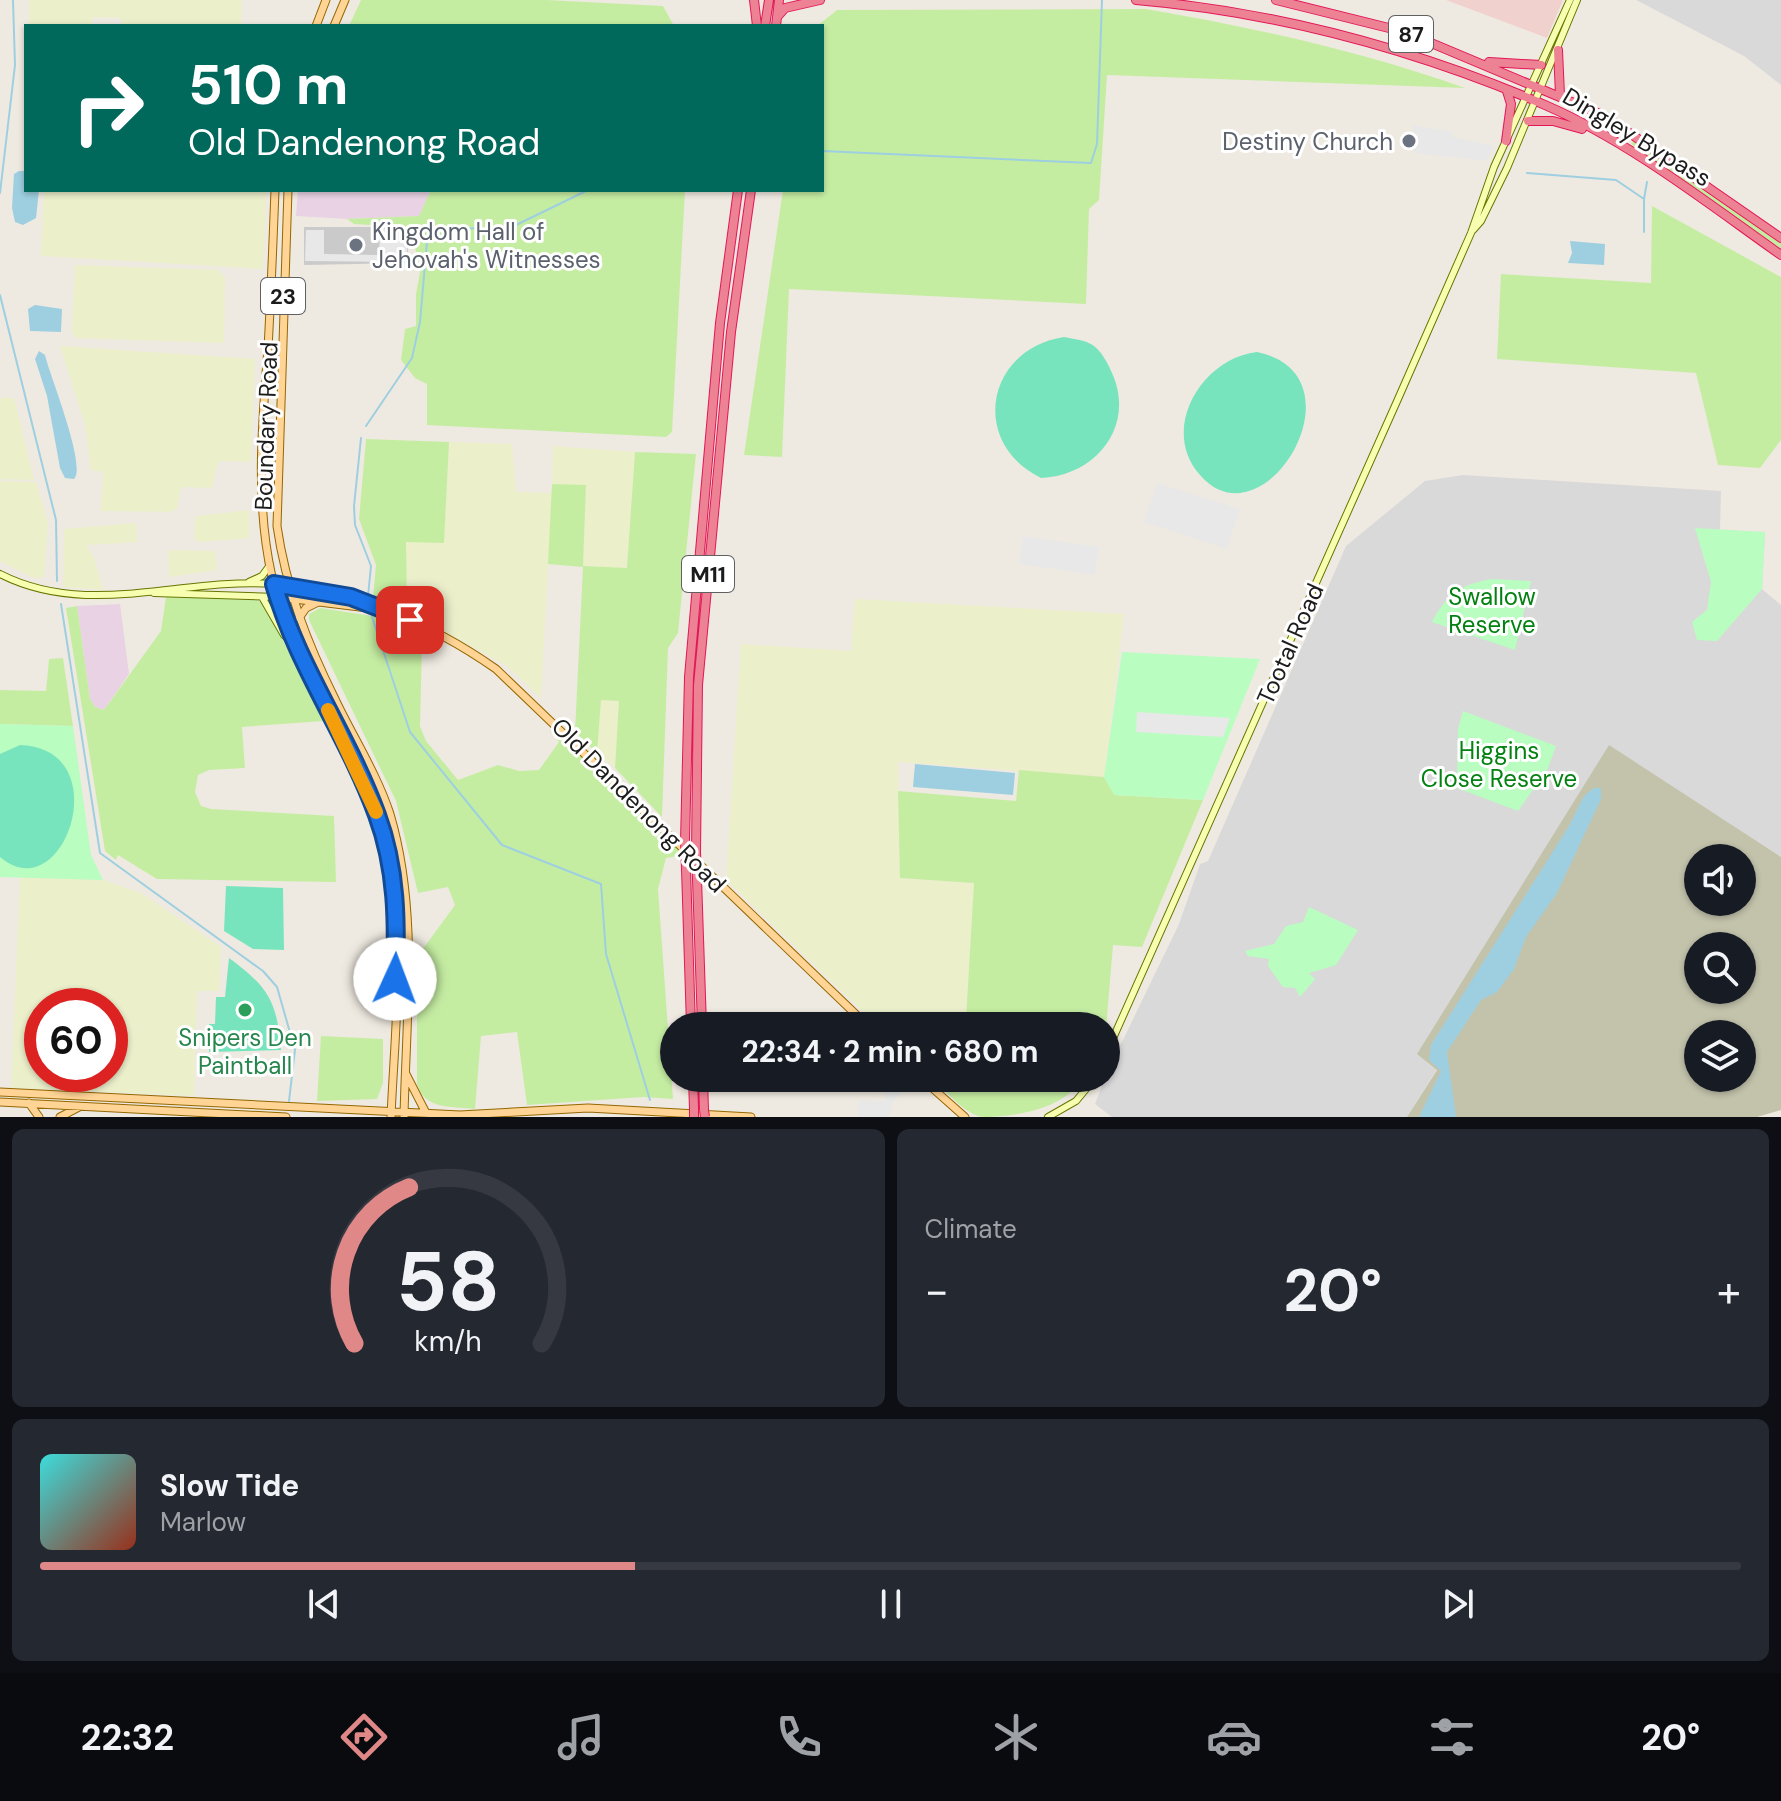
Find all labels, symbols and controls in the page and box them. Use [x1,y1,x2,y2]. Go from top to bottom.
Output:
road number: 87 [1389,16,1433,52]
text: 510 m [188,48,349,121]
icon: right [56,56,160,160]
street label: Dingley Bypass [1557,81,1717,193]
text: Old Dandenong Road [188,119,540,166]
place label: Destiny Church [1222,126,1393,157]
marker: Destiny Church [1400,132,1418,150]
place label: Kingdom Hall of Jehovah's Witnesses [372,216,601,275]
marker: Kingdom Hall of Jehovah's Witnesses [347,236,365,254]
road number: 23 [261,278,305,314]
street label: Boundary Road [248,341,284,511]
road number: M11 [682,556,734,592]
street label: Tootal Road [1250,579,1330,709]
park label: Swallow Reserve [1448,581,1536,640]
pin [376,586,444,654]
icon: arrive [388,598,432,642]
street label: Old Dandenong Road [545,711,733,899]
park label: Higgins Close Reserve [1421,735,1577,794]
map controls [1684,844,1756,1092]
button: sound [1684,844,1756,916]
button: search [1684,932,1756,1004]
position arrow [353,937,437,1021]
speed limit sign: 60 [24,988,128,1092]
marker: Snipers Den Paintball [236,1001,254,1019]
button: layers [1684,1020,1756,1092]
place label: Snipers Den Paintball [178,1022,312,1081]
text: 22:34 · 2 min · 680 m [742,1032,1038,1071]
text: Climate [925,1212,1017,1246]
text: 58 [396,1227,500,1336]
text: 20° [1284,1251,1382,1330]
text: − [925,1262,949,1320]
text: + [1717,1262,1741,1320]
text: km/h [414,1323,482,1360]
text: Slow Tide [160,1466,299,1505]
text: Marlow [160,1505,246,1539]
icon: previous [302,1582,346,1626]
icon: pause [869,1582,913,1626]
icon: next [1436,1582,1480,1626]
icon: directions [336,1709,392,1765]
icon: music [553,1709,609,1765]
icon: phone [771,1709,827,1765]
icon: climate [988,1709,1044,1765]
icon: car [1206,1709,1262,1765]
icon: filters [1424,1709,1480,1765]
text: 22:32 [81,1714,174,1761]
text: 20° [1641,1714,1700,1761]

